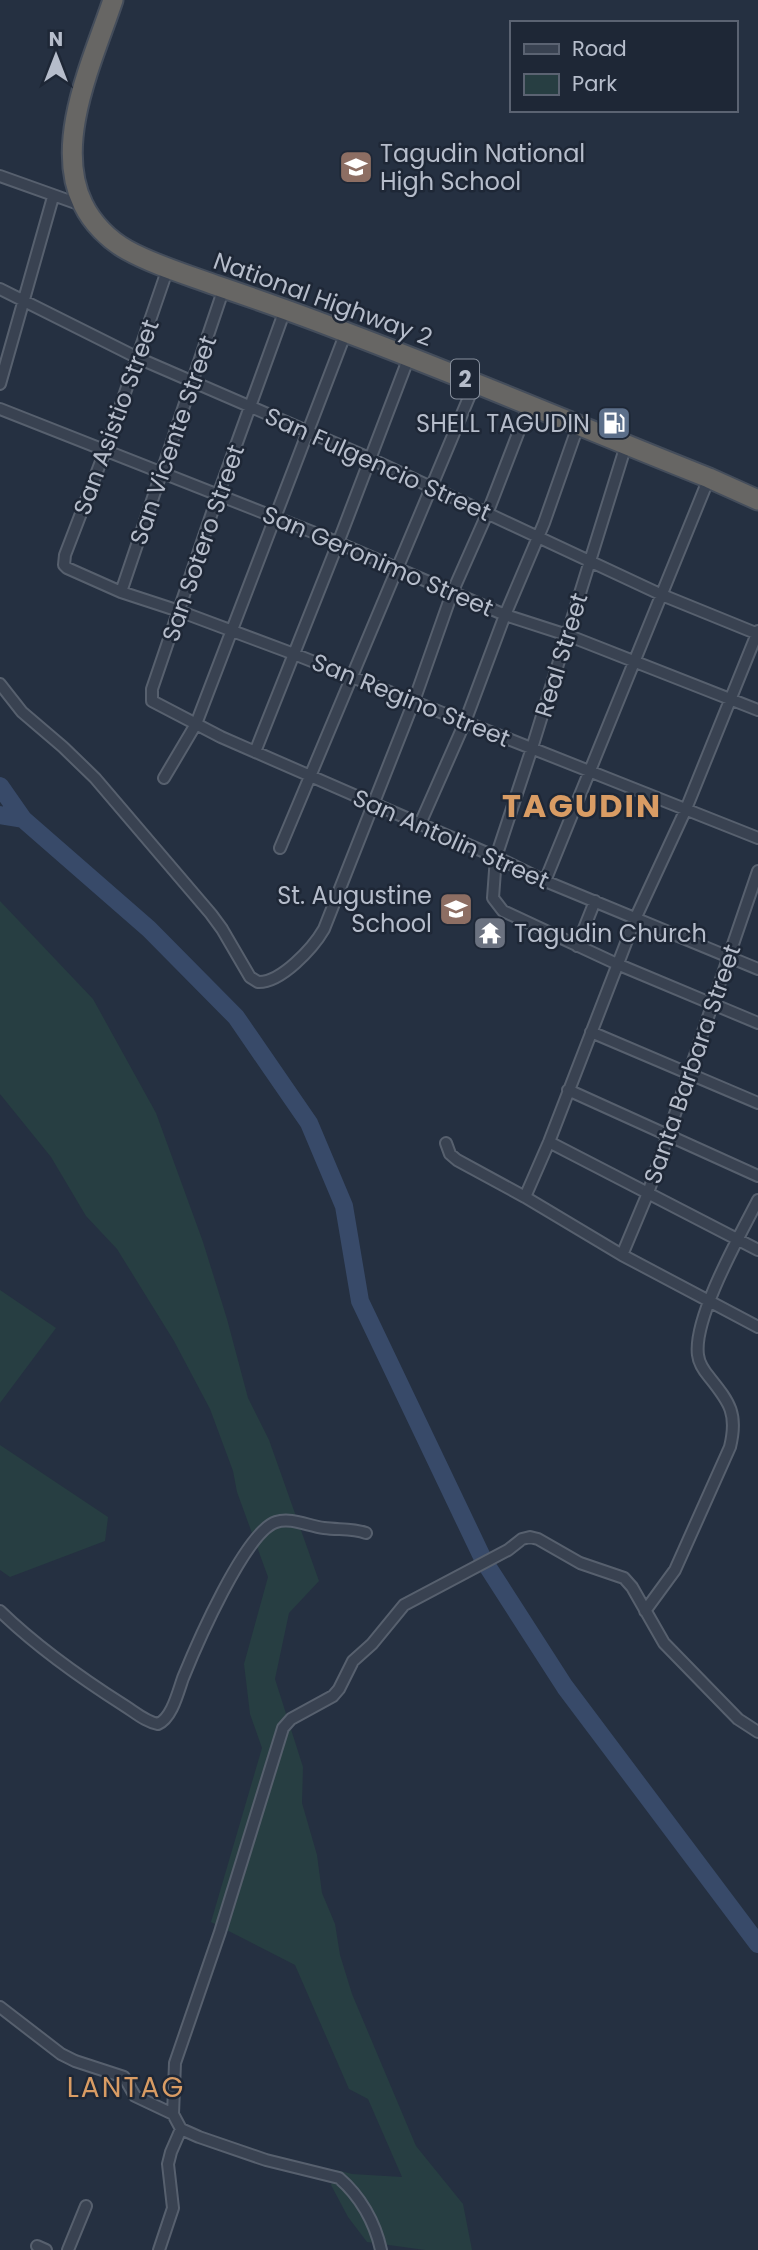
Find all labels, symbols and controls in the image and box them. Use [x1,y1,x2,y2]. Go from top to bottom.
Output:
north arrow [21,21,91,91]
legend [510,21,737,112]
text: N [49,26,63,53]
text: Road [572,34,627,63]
text: Park [572,69,617,98]
place label: Tagudin National High School [380,137,585,198]
school or university icon: Tagudin National High School [337,148,375,186]
street label: National Highway 2 [209,244,437,354]
street label: San Asistio Street [65,315,167,519]
street label: San Vicente Street [122,331,224,549]
road number: 2 [451,360,479,398]
street label: San Fulgencio Street [260,399,496,529]
fuel station icon: SHELL TAGUDIN [595,404,633,442]
place label: SHELL TAGUDIN [416,407,590,440]
street label: San Sotero Street [154,440,252,646]
street label: San Geronimo Street [257,497,499,625]
street label: Real Street [526,589,596,721]
street label: San Regino Street [307,645,515,755]
street label: San Antolin Street [348,781,554,897]
district label: TAGUDIN [502,783,662,828]
place label: St. Augustine School [277,879,432,940]
school or university icon: St. Augustine School [437,890,475,928]
temple icon: Tagudin Church [471,914,509,952]
place label: Tagudin Church [514,917,707,950]
street label: Santa Barbara Street [636,940,748,1188]
district label: LANTAG [67,2068,185,2107]

